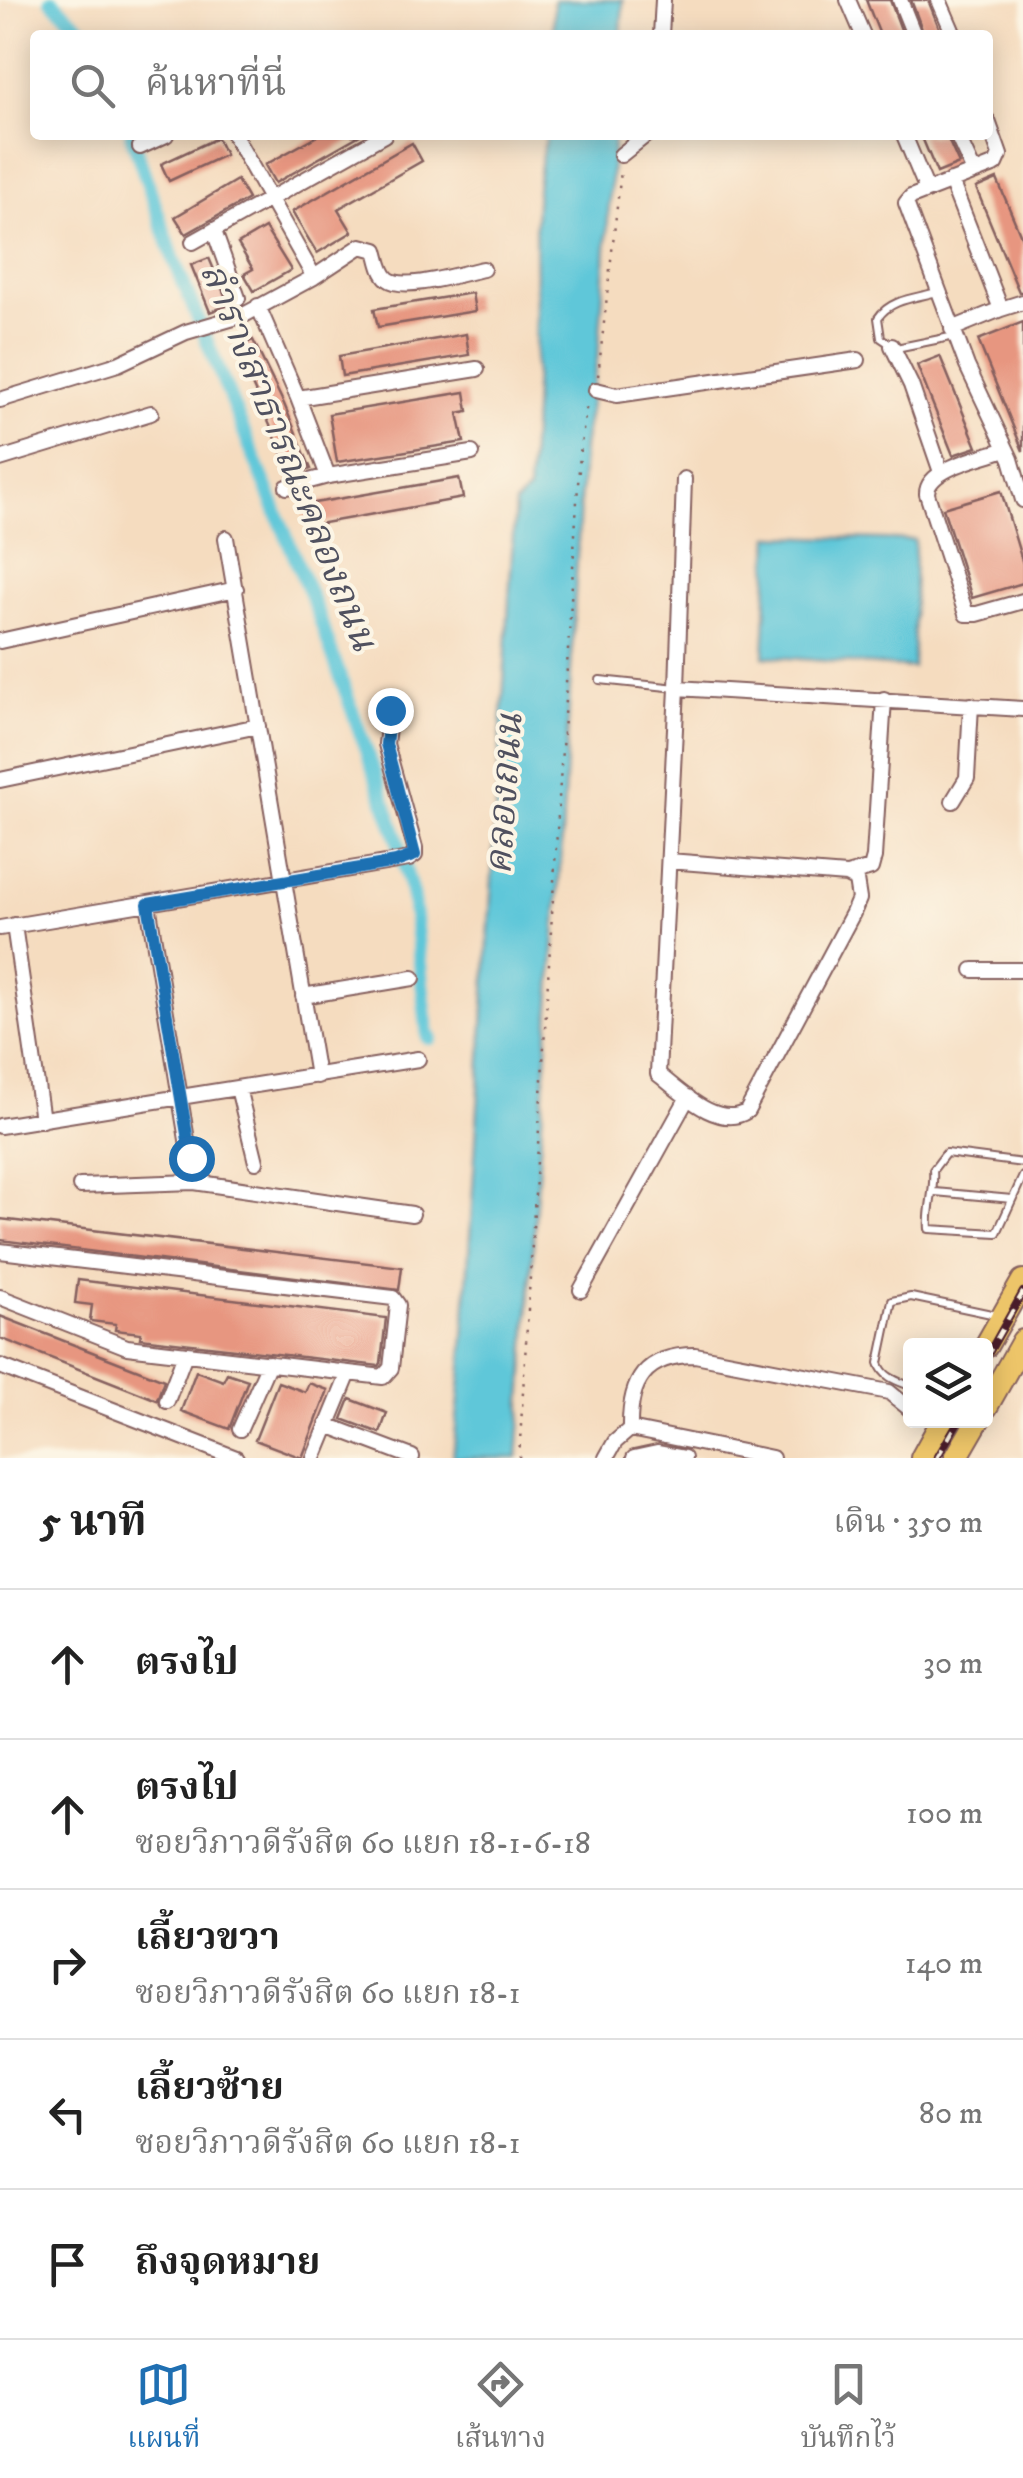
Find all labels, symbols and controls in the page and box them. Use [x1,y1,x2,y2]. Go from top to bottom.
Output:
search box [30,30,993,140]
icon: search [65,58,120,113]
text: ค้นหาที่นี่ [145,60,286,108]
water label: ลำรางสาธารณะคลองถนน [188,256,388,658]
route end [368,688,414,734]
water label: คลองถนน [475,712,535,876]
route start [169,1136,215,1182]
map controls [903,1338,993,1428]
button: layers [903,1338,993,1428]
text: 5 นาที [40,1497,147,1549]
text: เดิน · 350 m [833,1503,983,1543]
icon: ahead [40,1637,95,1692]
text: ตรงไป [135,1639,239,1687]
text: 30 m [923,1644,983,1684]
text: ตรงไป [135,1764,239,1812]
icon: ahead [40,1787,95,1842]
text: 100 m [906,1794,983,1834]
text: ซอยวิภาวดีรังสิต 60 แยก 18-1-6-18 [135,1824,591,1864]
text: เลี้ยวขวา [135,1914,280,1962]
icon: right [40,1937,95,1992]
text: 140 m [905,1944,983,1984]
text: ซอยวิภาวดีรังสิต 60 แยก 18-1 [135,1974,520,2014]
text: เลี้ยวซ้าย [135,2064,284,2112]
icon: left [40,2087,95,2142]
text: 80 m [919,2094,983,2134]
text: ซอยวิภาวดีรังสิต 60 แยก 18-1 [135,2124,520,2164]
icon: arrive [40,2237,95,2292]
text: ถึงจุดหมาย [135,2239,320,2287]
tab: แผนที่ [127,2357,201,2462]
tab: เส้นทาง [455,2357,546,2462]
tab: บันทึกไว้ [800,2357,896,2462]

